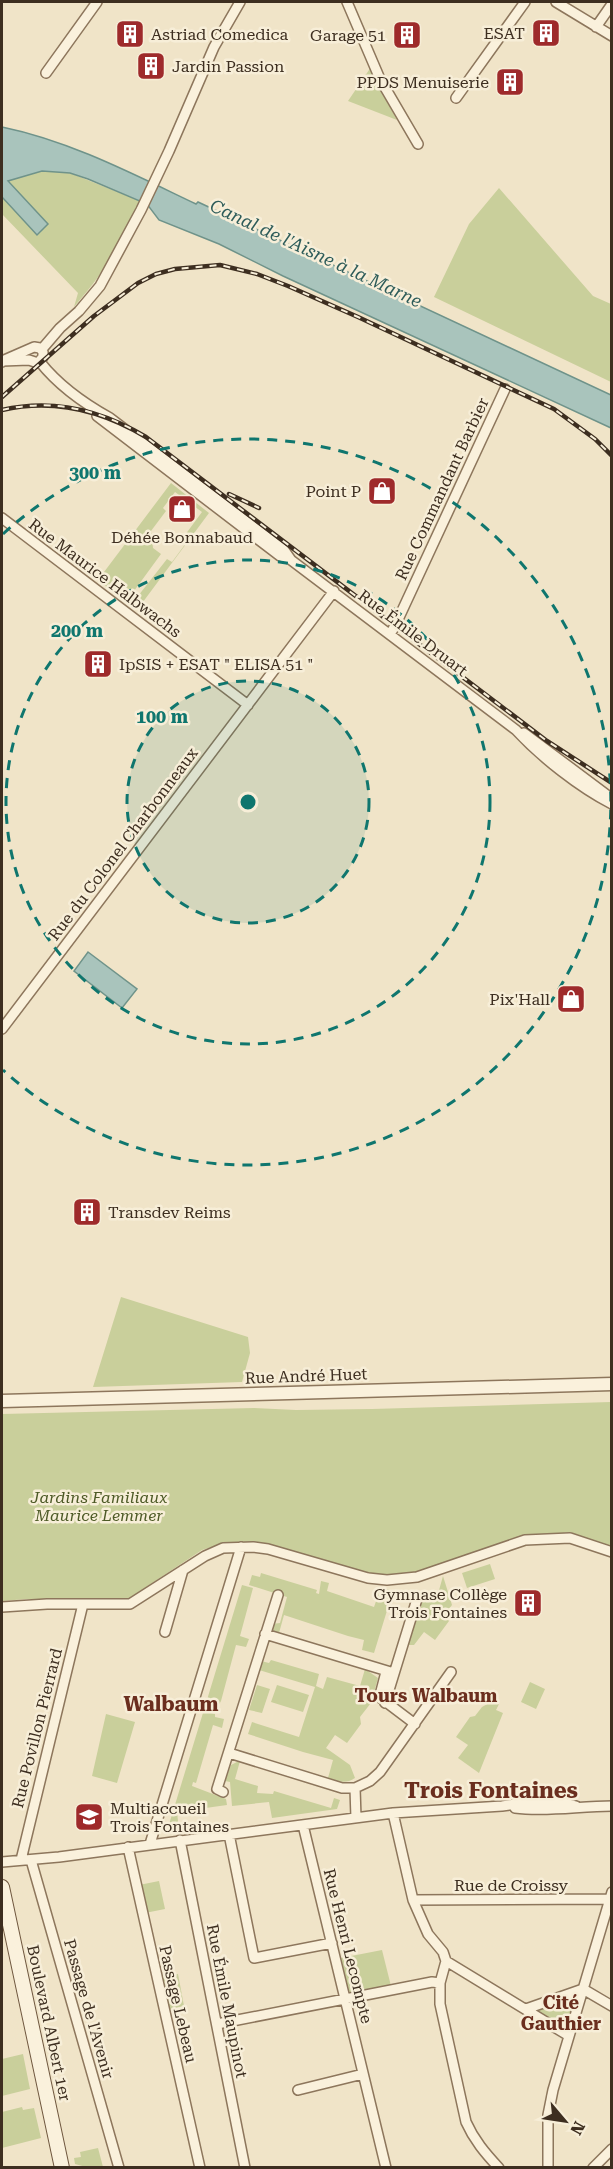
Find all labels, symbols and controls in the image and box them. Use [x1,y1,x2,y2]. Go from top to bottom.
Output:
building icon: ESAT [530,17,562,49]
building icon: Astriad Comedica [114,18,146,50]
building icon: Garage 51 [391,19,423,51]
place label: ESAT [484,24,525,43]
place label: Astriad Comedica [151,25,289,44]
place label: Garage 51 [310,26,386,45]
building icon: Jardin Passion [135,50,167,82]
place label: Jardin Passion [172,57,284,76]
building icon: PPDS Menuiserie [494,66,526,98]
place label: PPDS Menuiserie [356,73,489,92]
water label: Canal de l'Aisne à la Marne [207,195,425,311]
street label: Rue Commandant Barbier [391,394,493,583]
text: 300 m [69,462,122,483]
shop icon: Point P [366,475,398,507]
place label: Point P [305,482,361,501]
shop icon: Déhée Bonnabaud [166,493,198,525]
street label: Rue Maurice Halbwachs [25,514,185,642]
place label: Déhée Bonnabaud [111,528,253,547]
street label: Rue Émile Druart [355,586,471,680]
text: 200 m [51,620,104,641]
building icon: IpSIS + ESAT " ELISA 51 " [82,648,114,680]
place label: IpSIS + ESAT " ELISA 51 " [119,655,313,674]
text: 100 m [136,706,189,727]
street label: Rue du Colonel Charbonneaux [44,743,202,944]
centre of rings [238,792,258,812]
shop icon: Pix'Hall [555,983,587,1015]
place label: Pix'Hall [489,990,550,1009]
building icon: Transdev Reims [71,1196,103,1228]
place label: Transdev Reims [108,1203,231,1222]
street label: Rue André Huet [244,1364,368,1388]
park label: Jardins Familiaux Maurice Lemmer [30,1488,167,1525]
place label: Gymnase Collège Trois Fontaines [373,1585,507,1622]
building icon: Gymnase Collège Trois Fontaines [512,1587,544,1619]
street label: Rue Povillon Pierrard [8,1646,66,1810]
district label: Tours Walbaum [355,1685,498,1706]
district label: Walbaum [123,1692,219,1716]
district label: Trois Fontaines [404,1778,578,1803]
place label: Multiaccueil Trois Fontaines [110,1799,229,1836]
school or university icon: Multiaccueil Trois Fontaines [73,1801,105,1833]
street label: Rue Henri Lecompte [320,1867,376,2026]
street label: Rue de Croissy [454,1876,569,1895]
street label: Rue Émile Maupinot [203,1922,251,2080]
street label: Passage de l'Avenir [60,1937,118,2081]
street label: Boulevard Albert 1er [23,1943,75,2103]
street label: Passage Lebeau [155,1943,201,2065]
district label: Cité Gauthier [521,1992,601,2034]
north arrow [535,2091,595,2151]
text: N [566,2118,589,2138]

